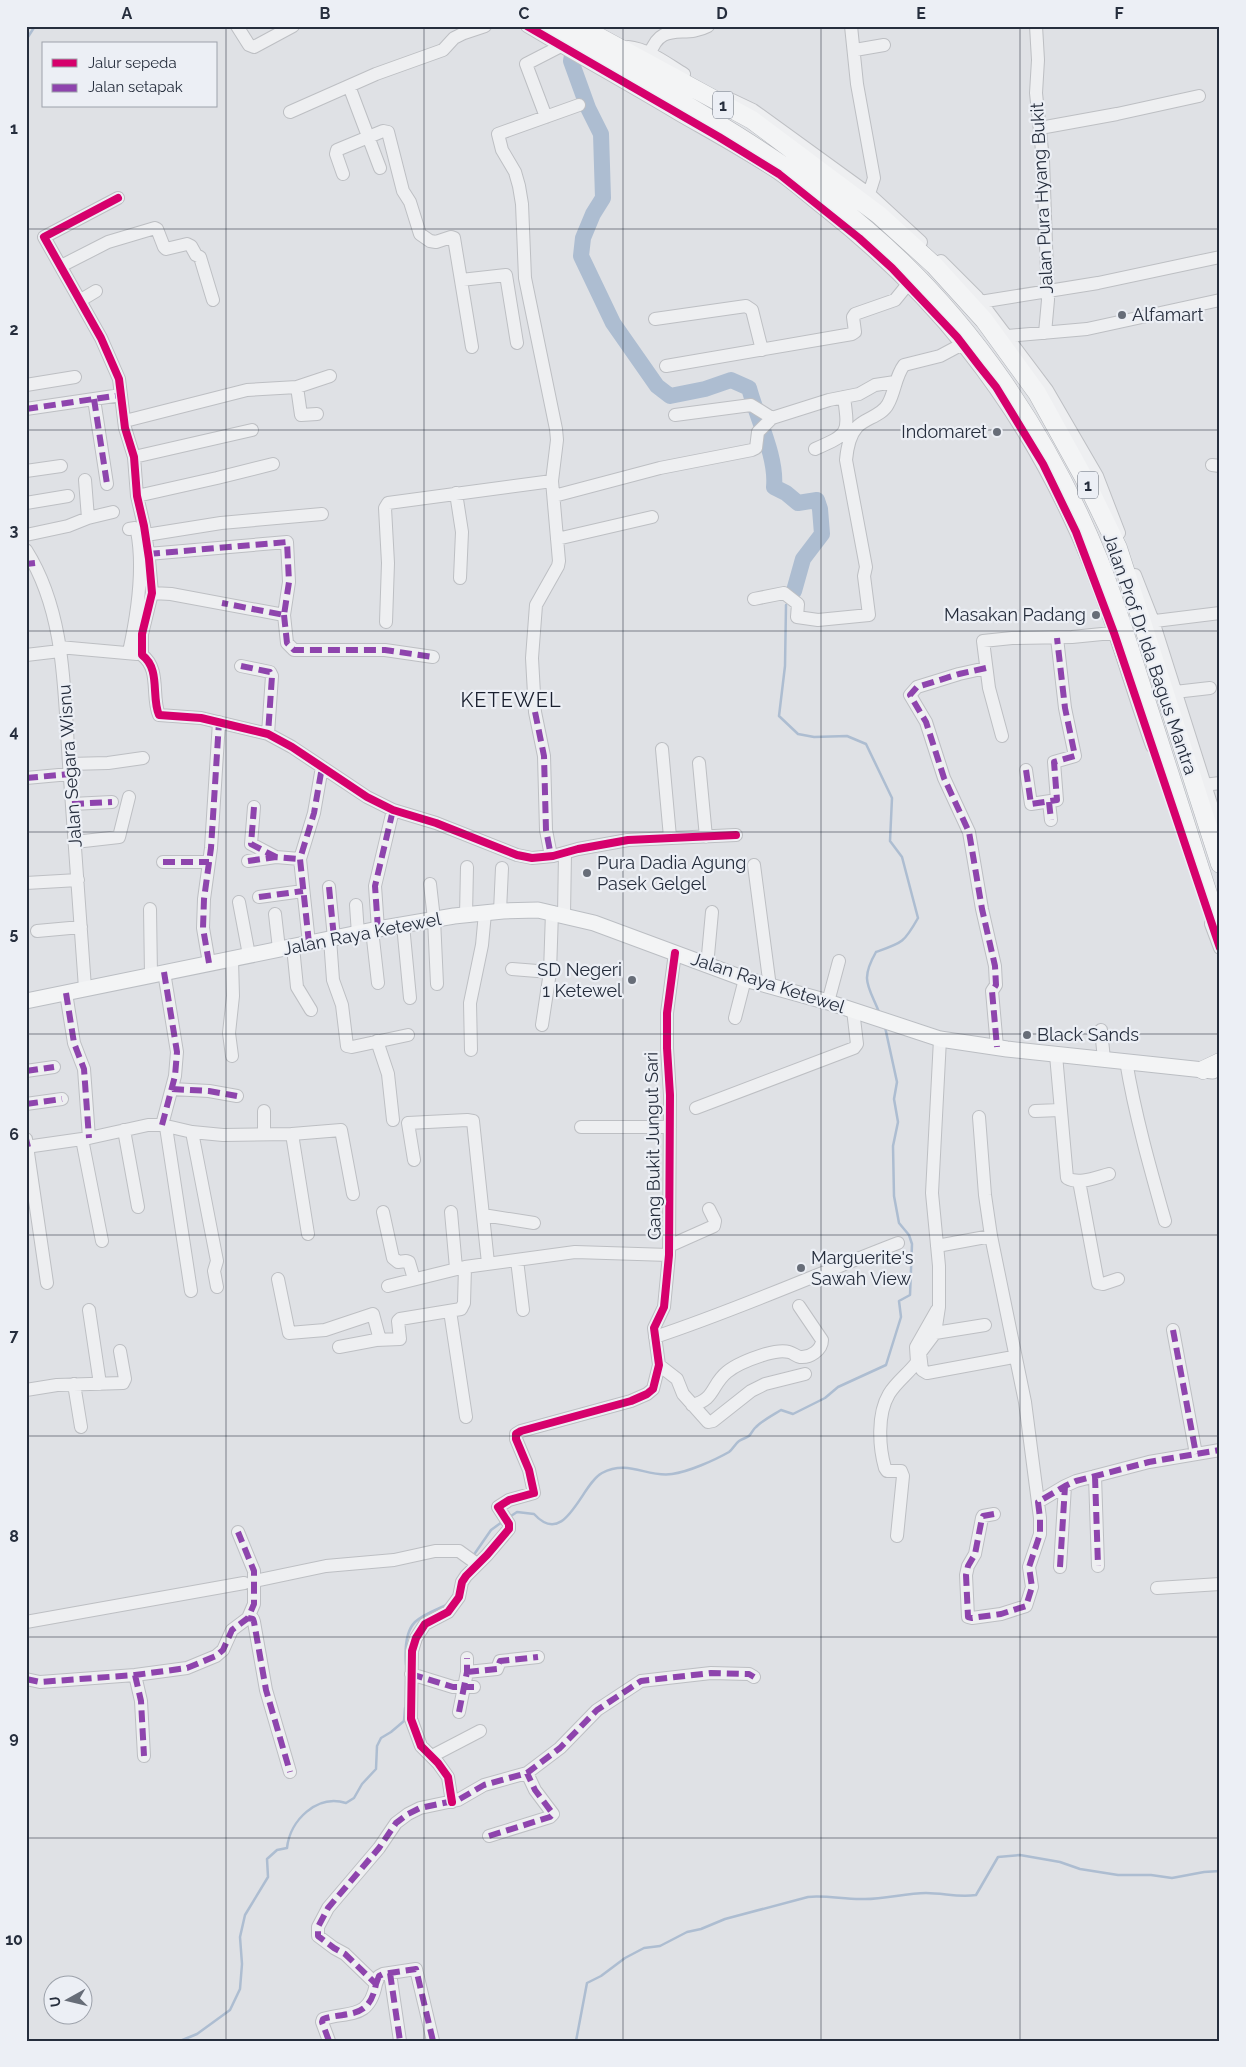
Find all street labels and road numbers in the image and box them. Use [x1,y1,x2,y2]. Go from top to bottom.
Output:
road number: 1 [713,92,733,118]
street label: Jalan Pura Hyang Bukit [1026,102,1057,294]
road number: 1 [1078,472,1098,498]
street label: Jalan Prof Dr Ida Bagus Mantra [1099,530,1202,777]
street label: Jalan Segara Wisnu [53,684,86,848]
street label: Jalan Raya Ketewel [281,908,443,959]
street label: Jalan Raya Ketewel [689,948,848,1017]
street label: Gang Bukit Jungut Sari [640,1052,665,1240]

